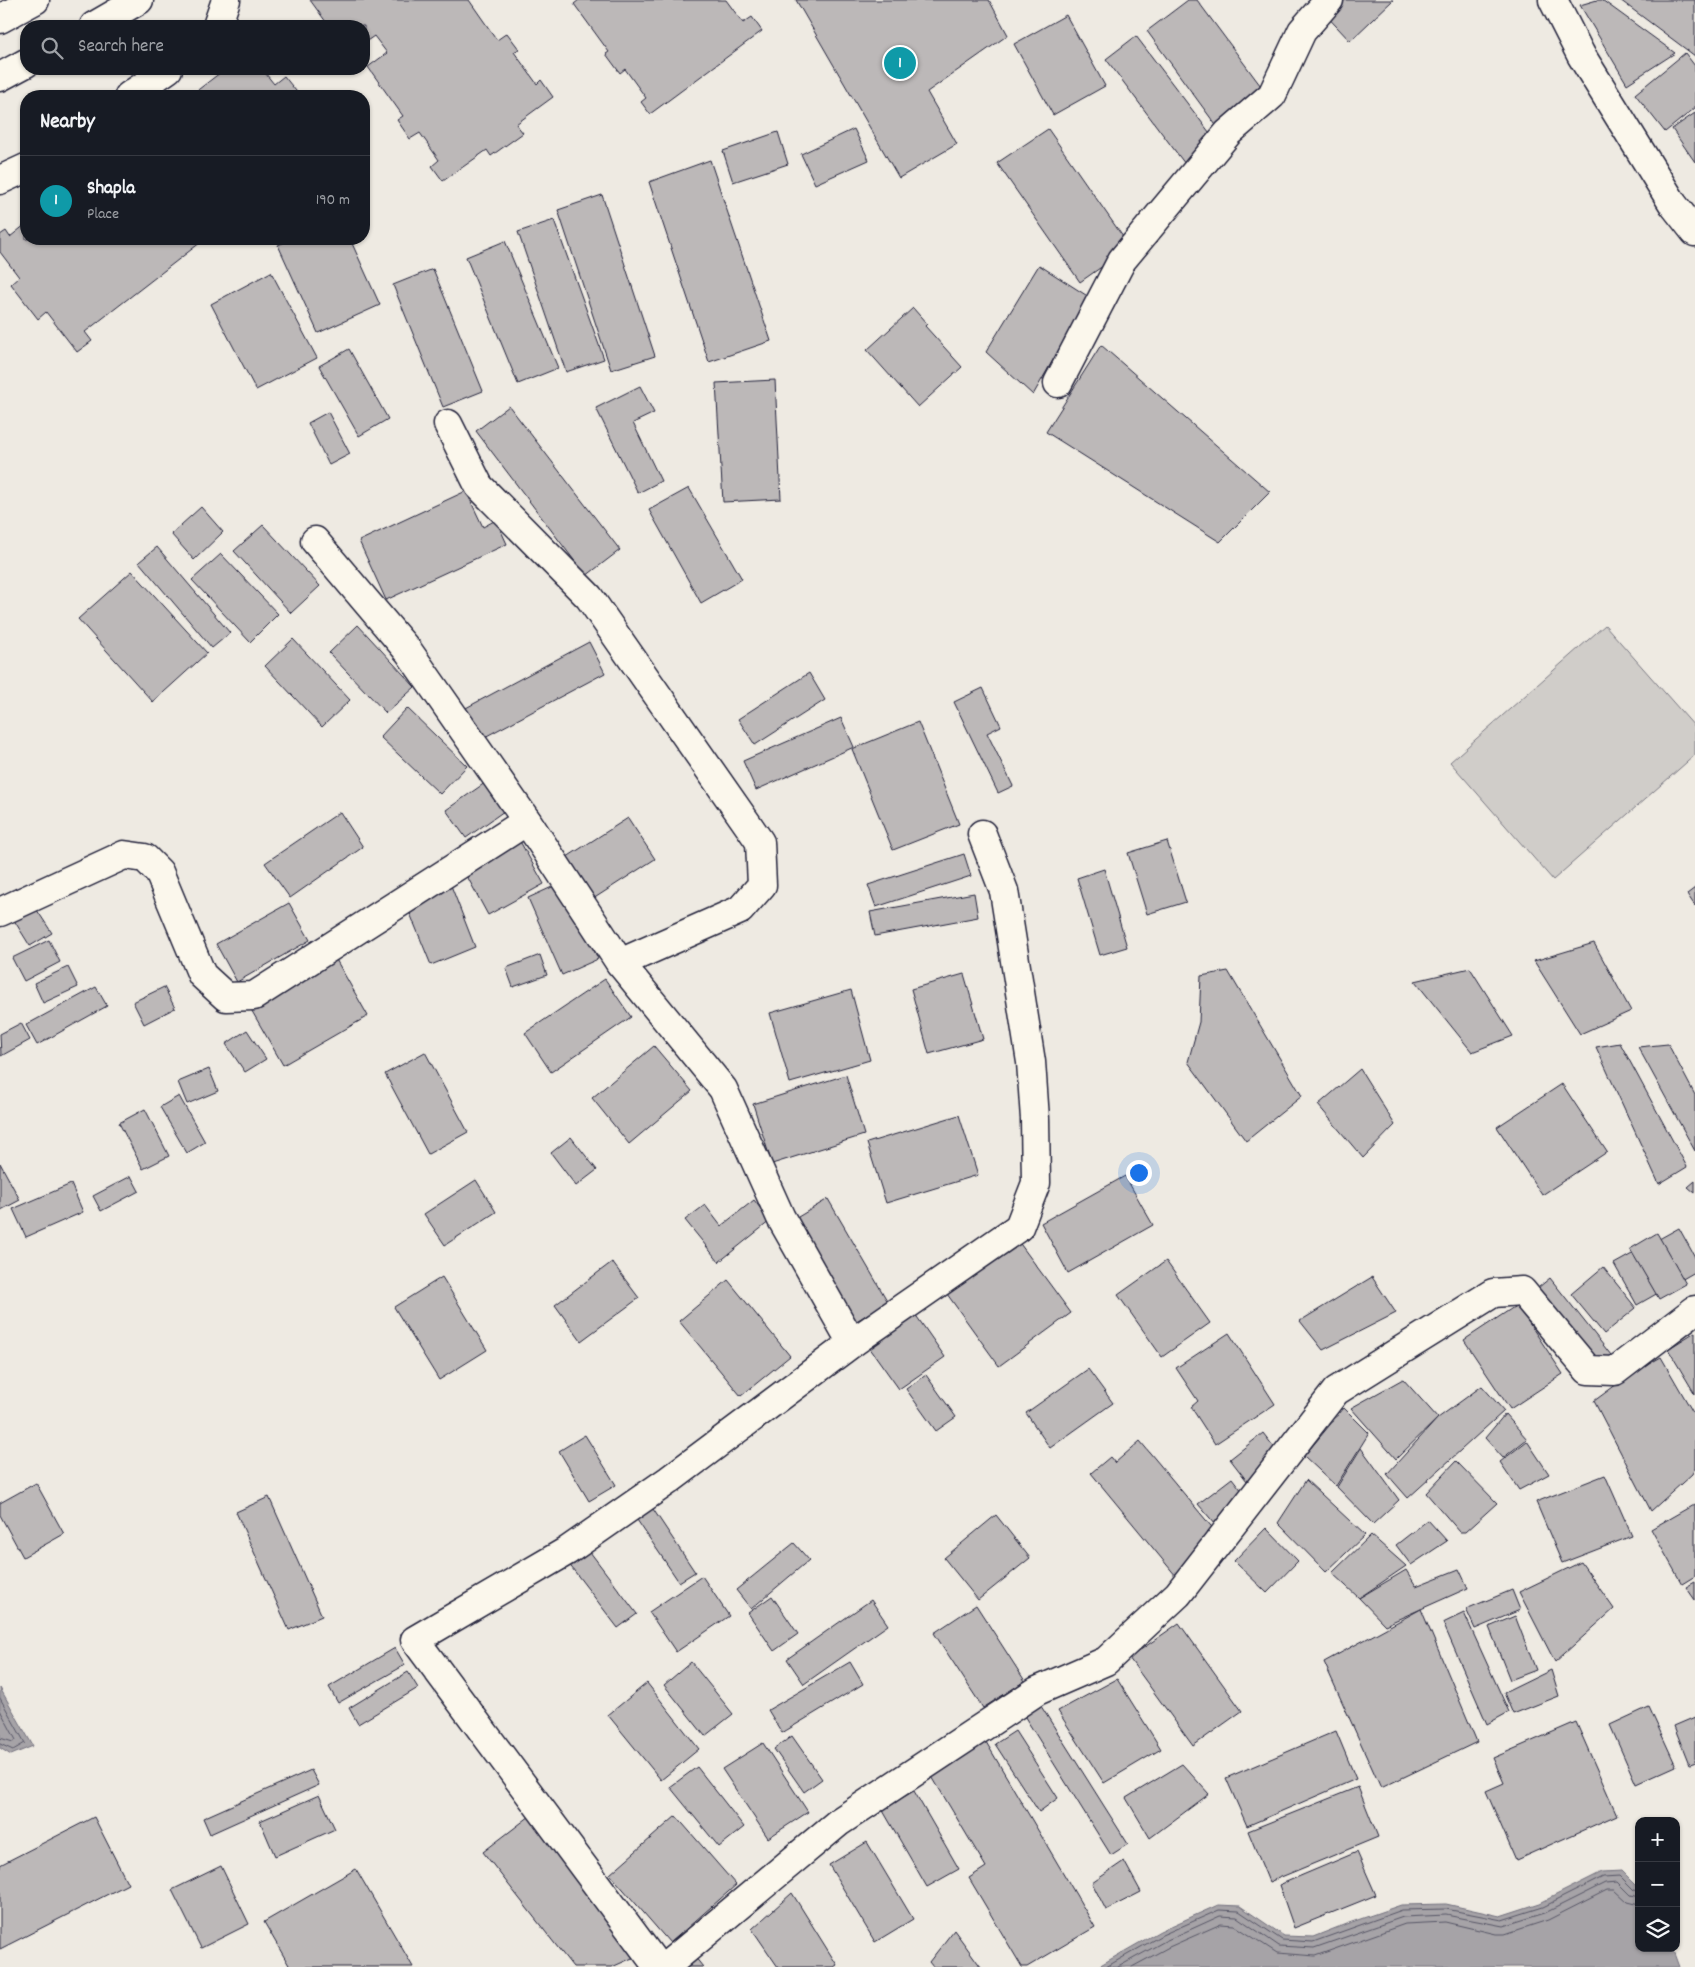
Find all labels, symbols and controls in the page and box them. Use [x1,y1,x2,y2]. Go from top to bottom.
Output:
search box [20,20,370,75]
icon: search [38,34,66,62]
text: Search here [78,34,164,61]
pin: 1 [884,44,916,82]
text: Nearby [40,108,95,138]
text: Shapla [87,176,135,203]
text: 1 [54,189,58,212]
text: 190 m [316,189,350,212]
text: Place [87,203,119,226]
your location [1126,1160,1152,1186]
map controls [1635,1817,1680,1952]
button: + [1635,1817,1680,1862]
button: − [1635,1862,1680,1907]
button: layers [1635,1907,1680,1952]

